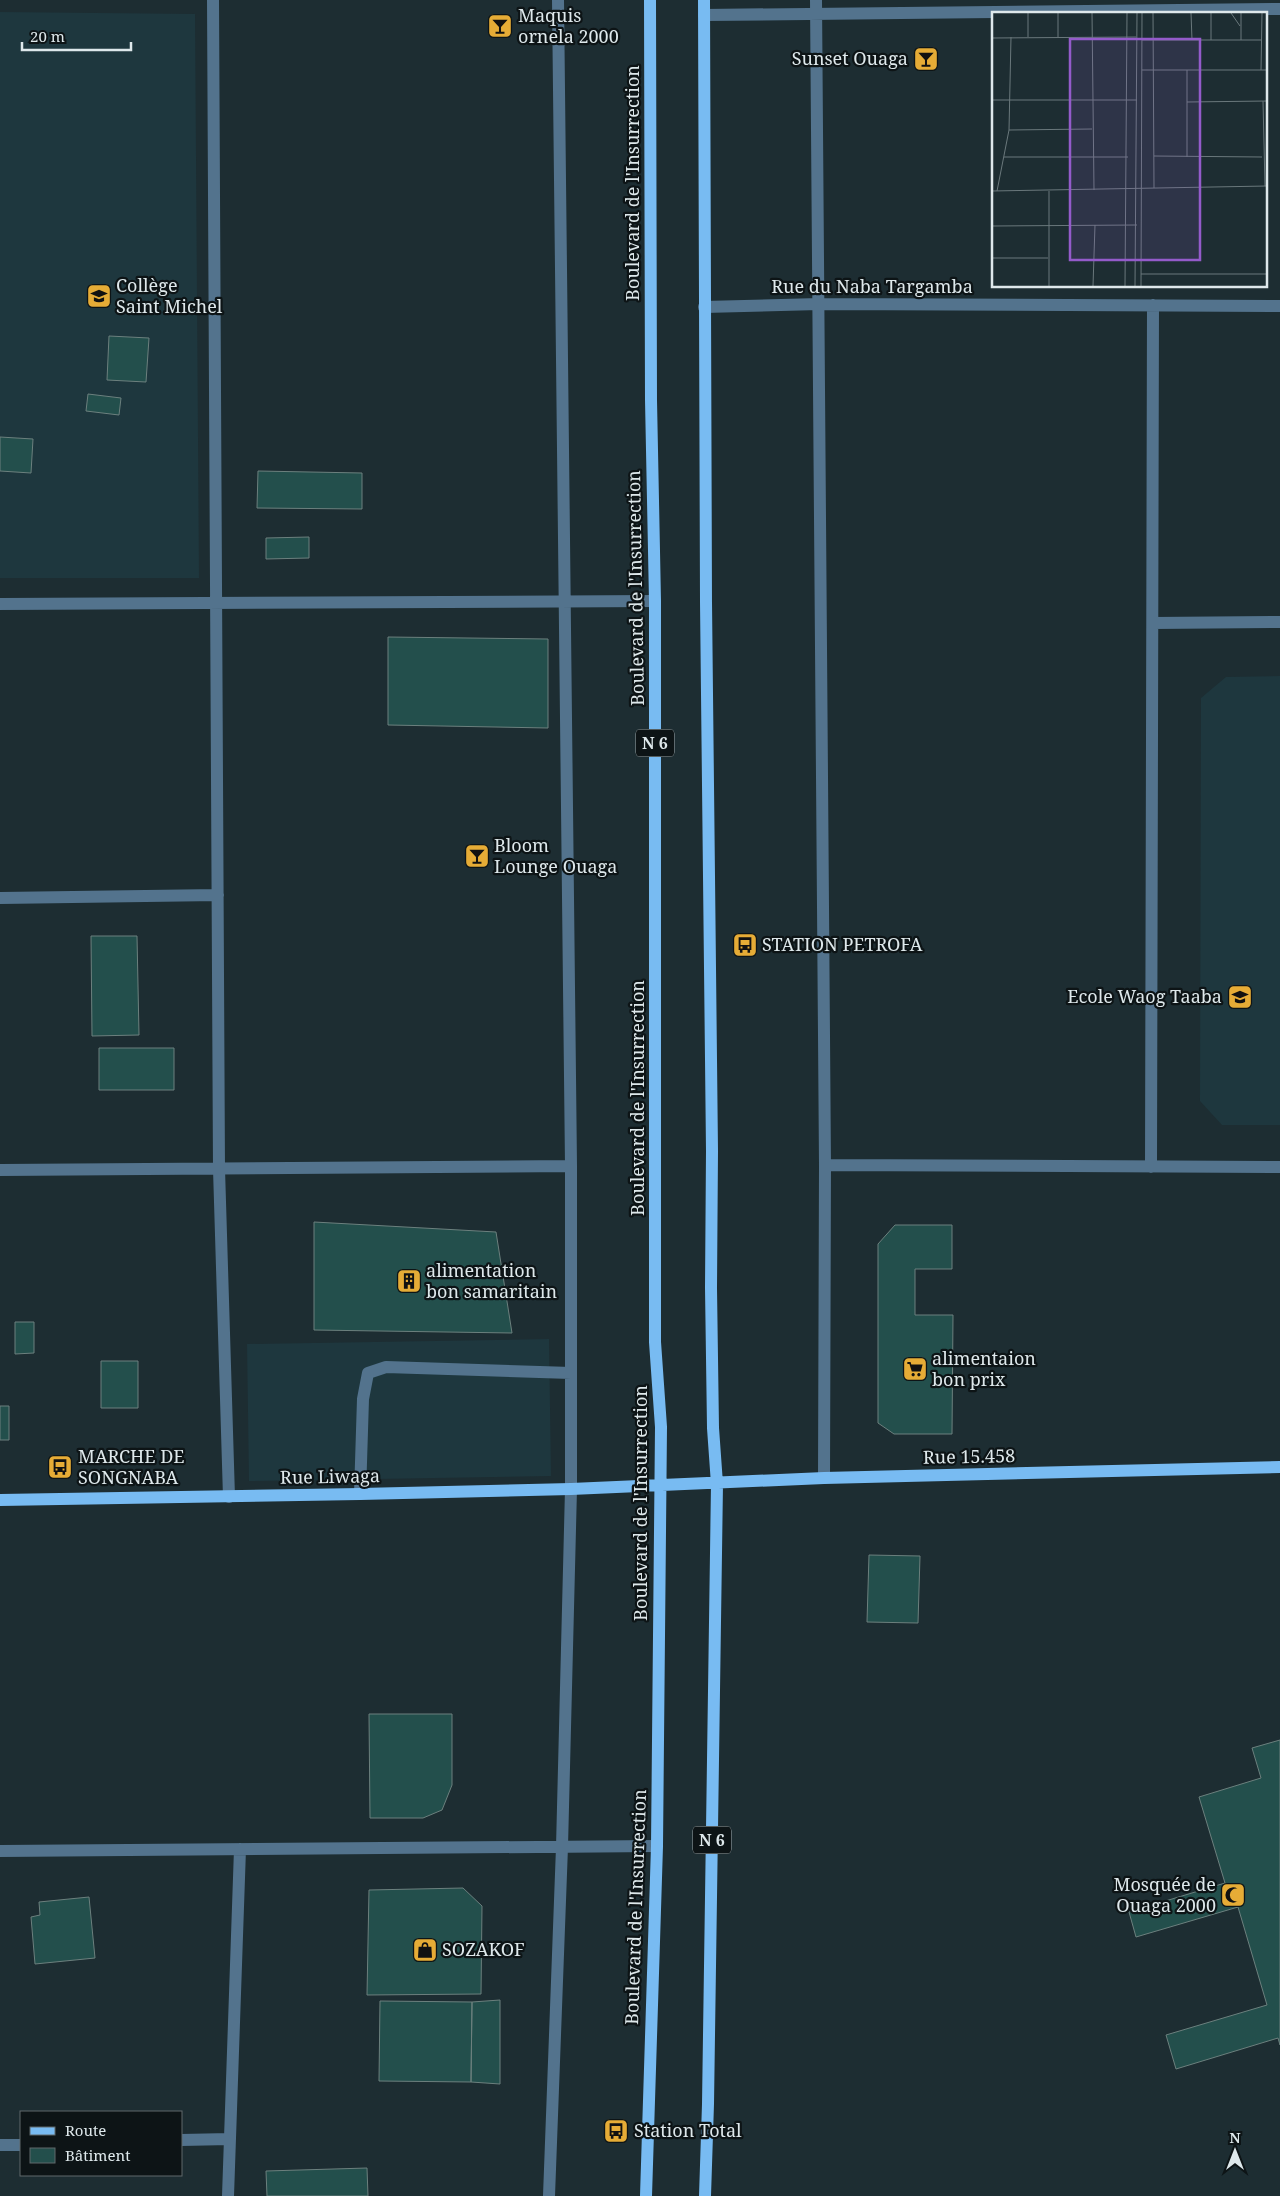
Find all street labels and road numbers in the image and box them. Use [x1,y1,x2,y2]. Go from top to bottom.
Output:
street label: Boulevard de l'Insurrection [620,65,644,301]
street label: Rue du Naba Targamba [771,274,973,298]
street label: Boulevard de l'Insurrection [621,470,649,706]
road number: N 6 [636,730,674,756]
street label: Boulevard de l'Insurrection [625,980,649,1216]
street label: Boulevard de l'Insurrection [628,1385,652,1621]
street label: Rue 15.458 [923,1443,1015,1469]
street label: Rue Liwaga [280,1463,380,1489]
street label: Boulevard de l'Insurrection [619,1788,651,2025]
road number: N 6 [693,1826,731,1854]

